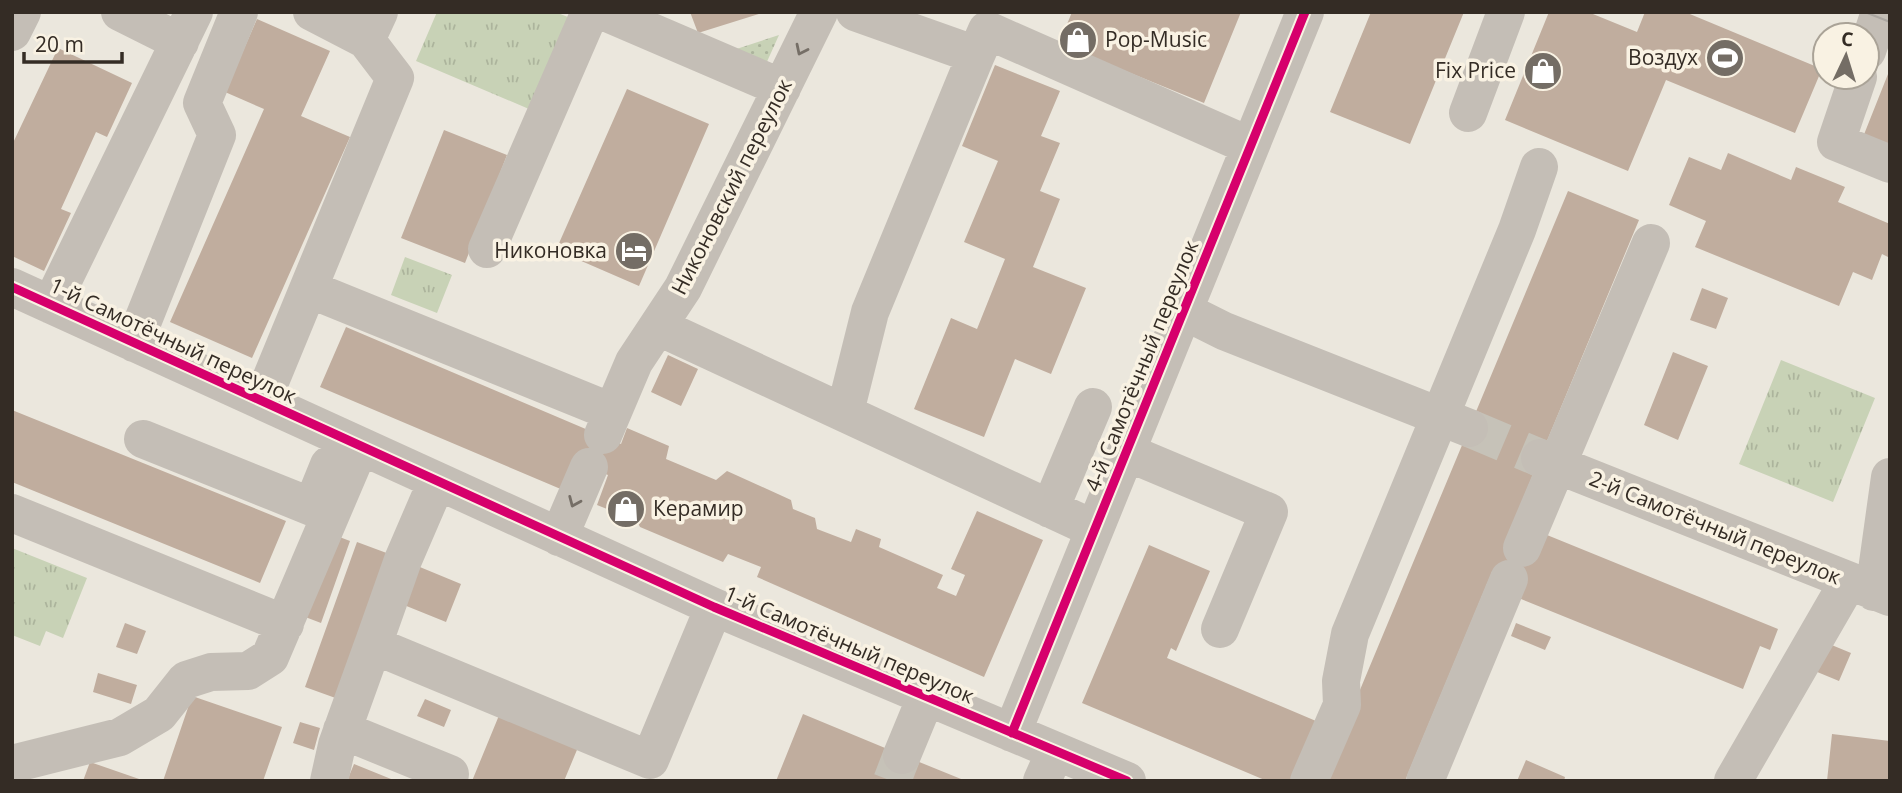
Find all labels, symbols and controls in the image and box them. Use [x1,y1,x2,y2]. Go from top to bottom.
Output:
shop icon: Pop-Music [1057,19,1099,61]
scale bar [24,21,122,65]
north arrow [1811,21,1881,91]
place label: Pop-Music [1105,25,1207,53]
text: С [1840,26,1854,52]
text: 20 m [35,30,84,58]
sports icon: Воздух [1704,37,1746,79]
one-way arrow [795,43,809,55]
place label: Воздух [1628,43,1698,71]
shop icon: Fix Price [1522,50,1564,92]
place label: Fix Price [1435,56,1516,84]
street label: Никоновский переулок [664,74,798,299]
hotel icon: Никоновка [613,230,655,272]
place label: Никоновка [494,236,607,264]
street label: 4-й Самотёчный переулок [1078,236,1204,495]
street label: 1-й Самотёчный переулок [46,271,301,410]
street label: 2-й Самотёчный переулок [1586,464,1845,590]
shop icon: Керамир [605,488,647,530]
place label: Керамир [653,494,744,522]
one-way arrow [568,495,582,507]
street label: 1-й Самотёчный переулок [720,579,979,710]

